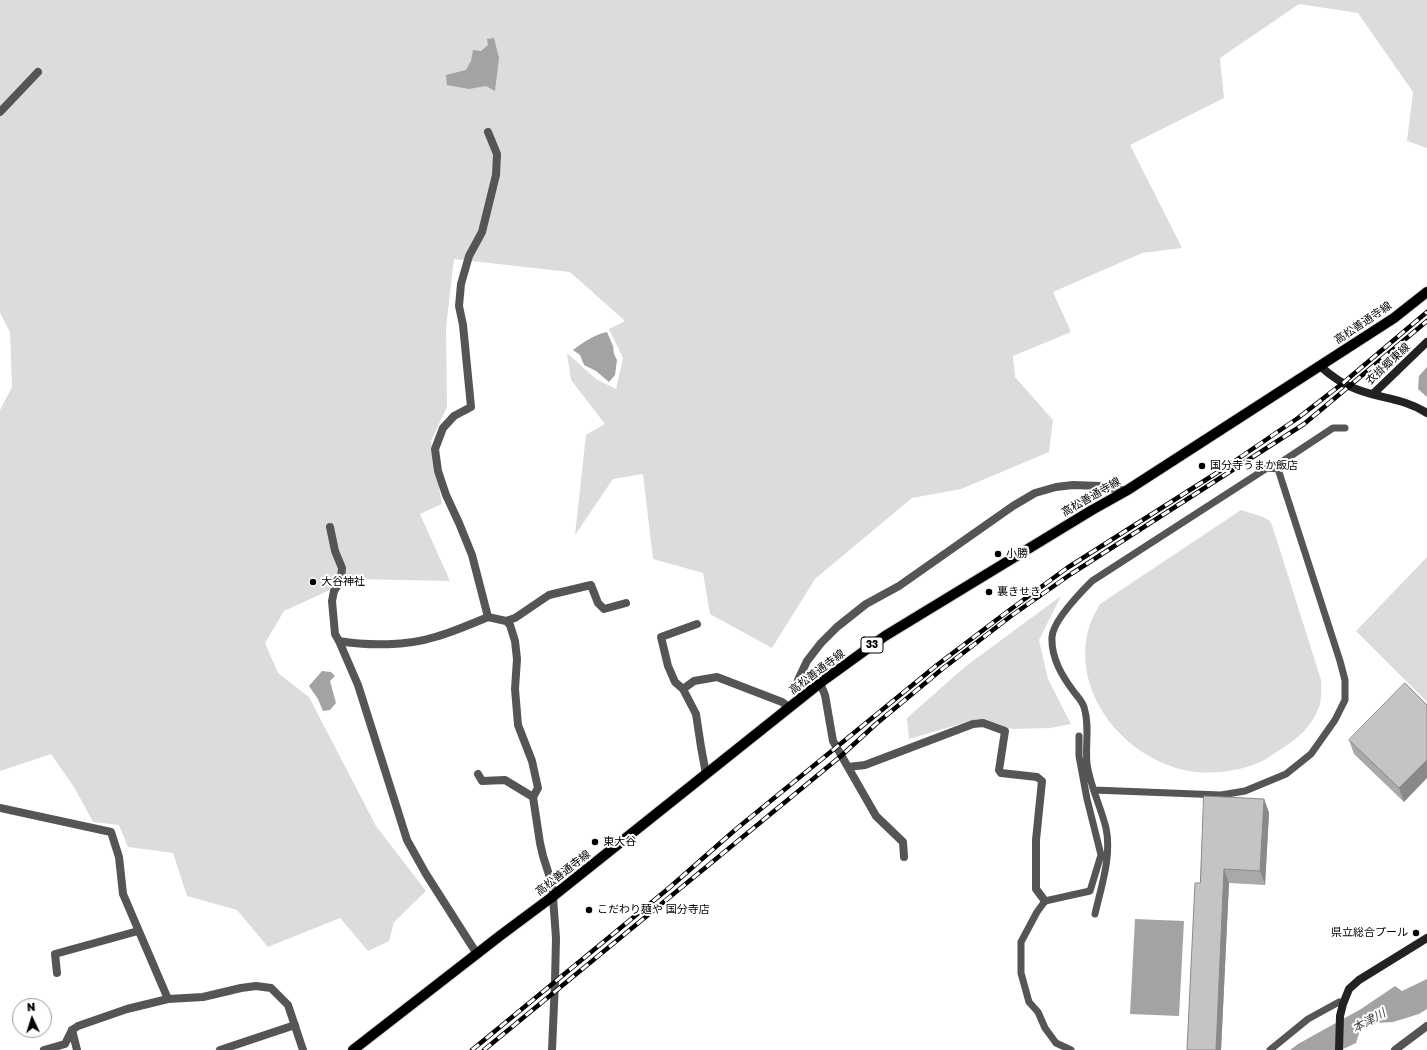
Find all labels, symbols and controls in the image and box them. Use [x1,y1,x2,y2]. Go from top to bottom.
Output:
street label: 高松善通寺線 [1332,299,1394,347]
street label: 衣掛郷東線 [1363,340,1413,388]
place label: 国分寺うまか飯店 [1210,459,1298,473]
marker: 国分寺うまか飯店 [1197,461,1207,471]
street label: 高松善通寺線 [1059,475,1123,519]
place label: 小勝 [1006,547,1028,561]
marker: 小勝 [993,549,1003,559]
place label: 大谷神社 [321,575,365,589]
marker: 大谷神社 [308,577,318,587]
place label: 裏きせき [997,585,1041,599]
marker: 裏きせき [984,587,994,597]
road number: 33 [861,637,883,653]
street label: 高松善通寺線 [787,647,847,697]
place label: 東大谷 [603,835,636,849]
marker: 東大谷 [590,837,600,847]
street label: 高松善通寺線 [533,847,593,899]
place label: こだわり麺や 国分寺店 [597,903,710,917]
marker: こだわり麺や 国分寺店 [584,905,594,915]
place label: 県立総合プール [1331,926,1408,940]
marker: 県立総合プール [1411,928,1421,938]
north arrow [12,998,52,1038]
text: N [27,1000,36,1013]
water label: 本津川 [1350,1006,1388,1036]

